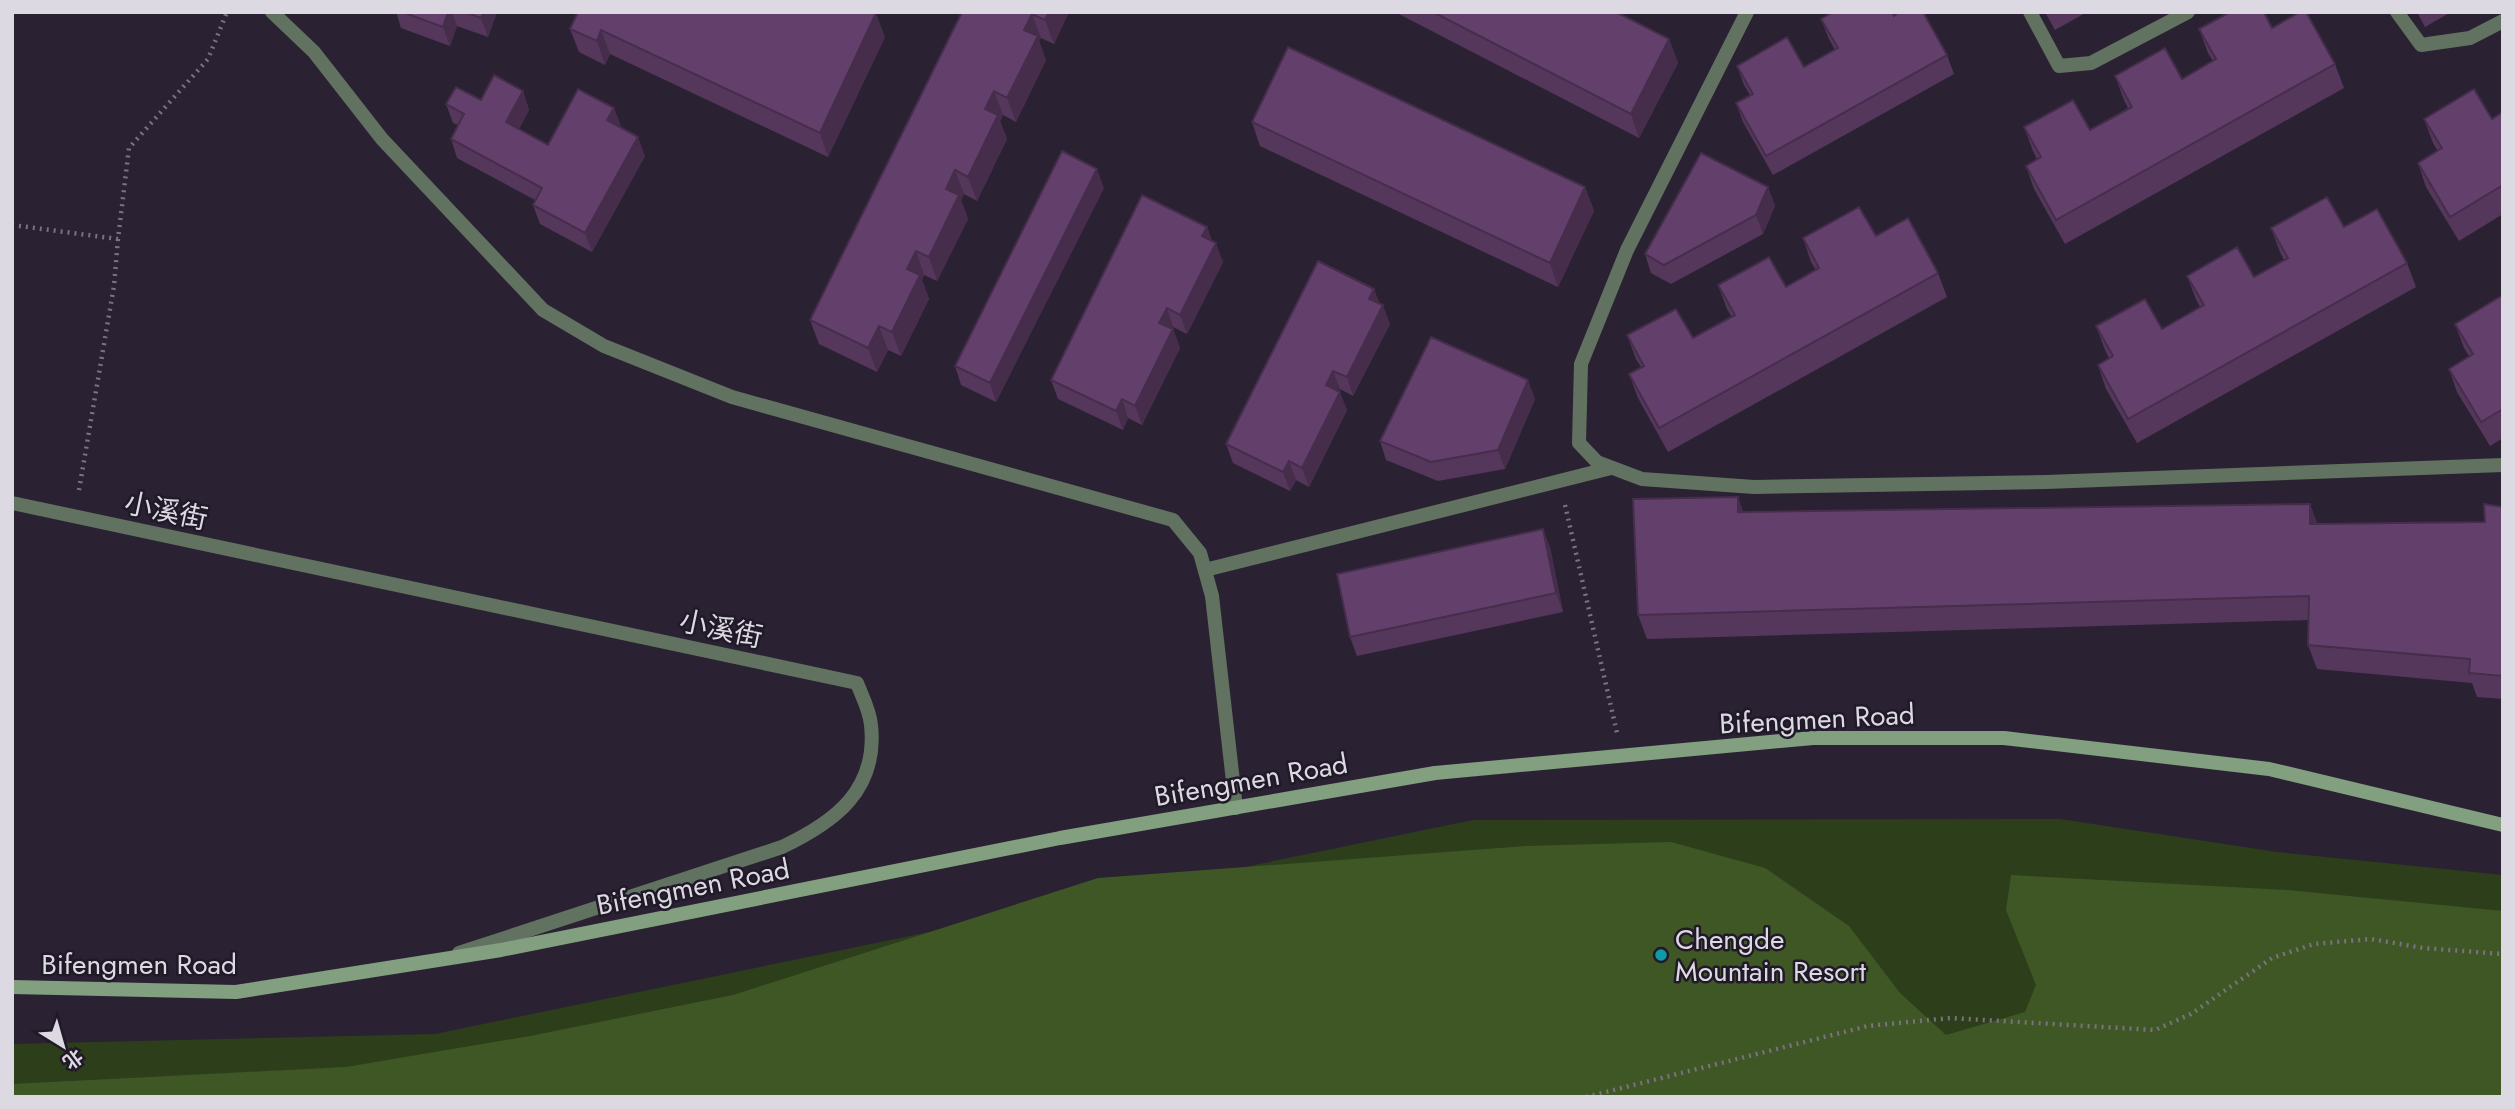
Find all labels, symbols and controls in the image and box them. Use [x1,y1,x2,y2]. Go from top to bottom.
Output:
street label: 小溪街 [121,482,211,540]
street label: 小溪街 [676,600,766,658]
street label: Bifengmen Road [1718,693,1916,745]
street label: Bifengmen Road [1151,743,1351,817]
street label: Bifengmen Road [593,848,793,926]
place label: Chengde Mountain Resort [1675,919,1866,992]
street label: Bifengmen Road [41,944,237,985]
marker: Chengde Mountain Resort [1653,947,1669,963]
north arrow [28,1011,98,1081]
text: 北 [57,1043,89,1076]

